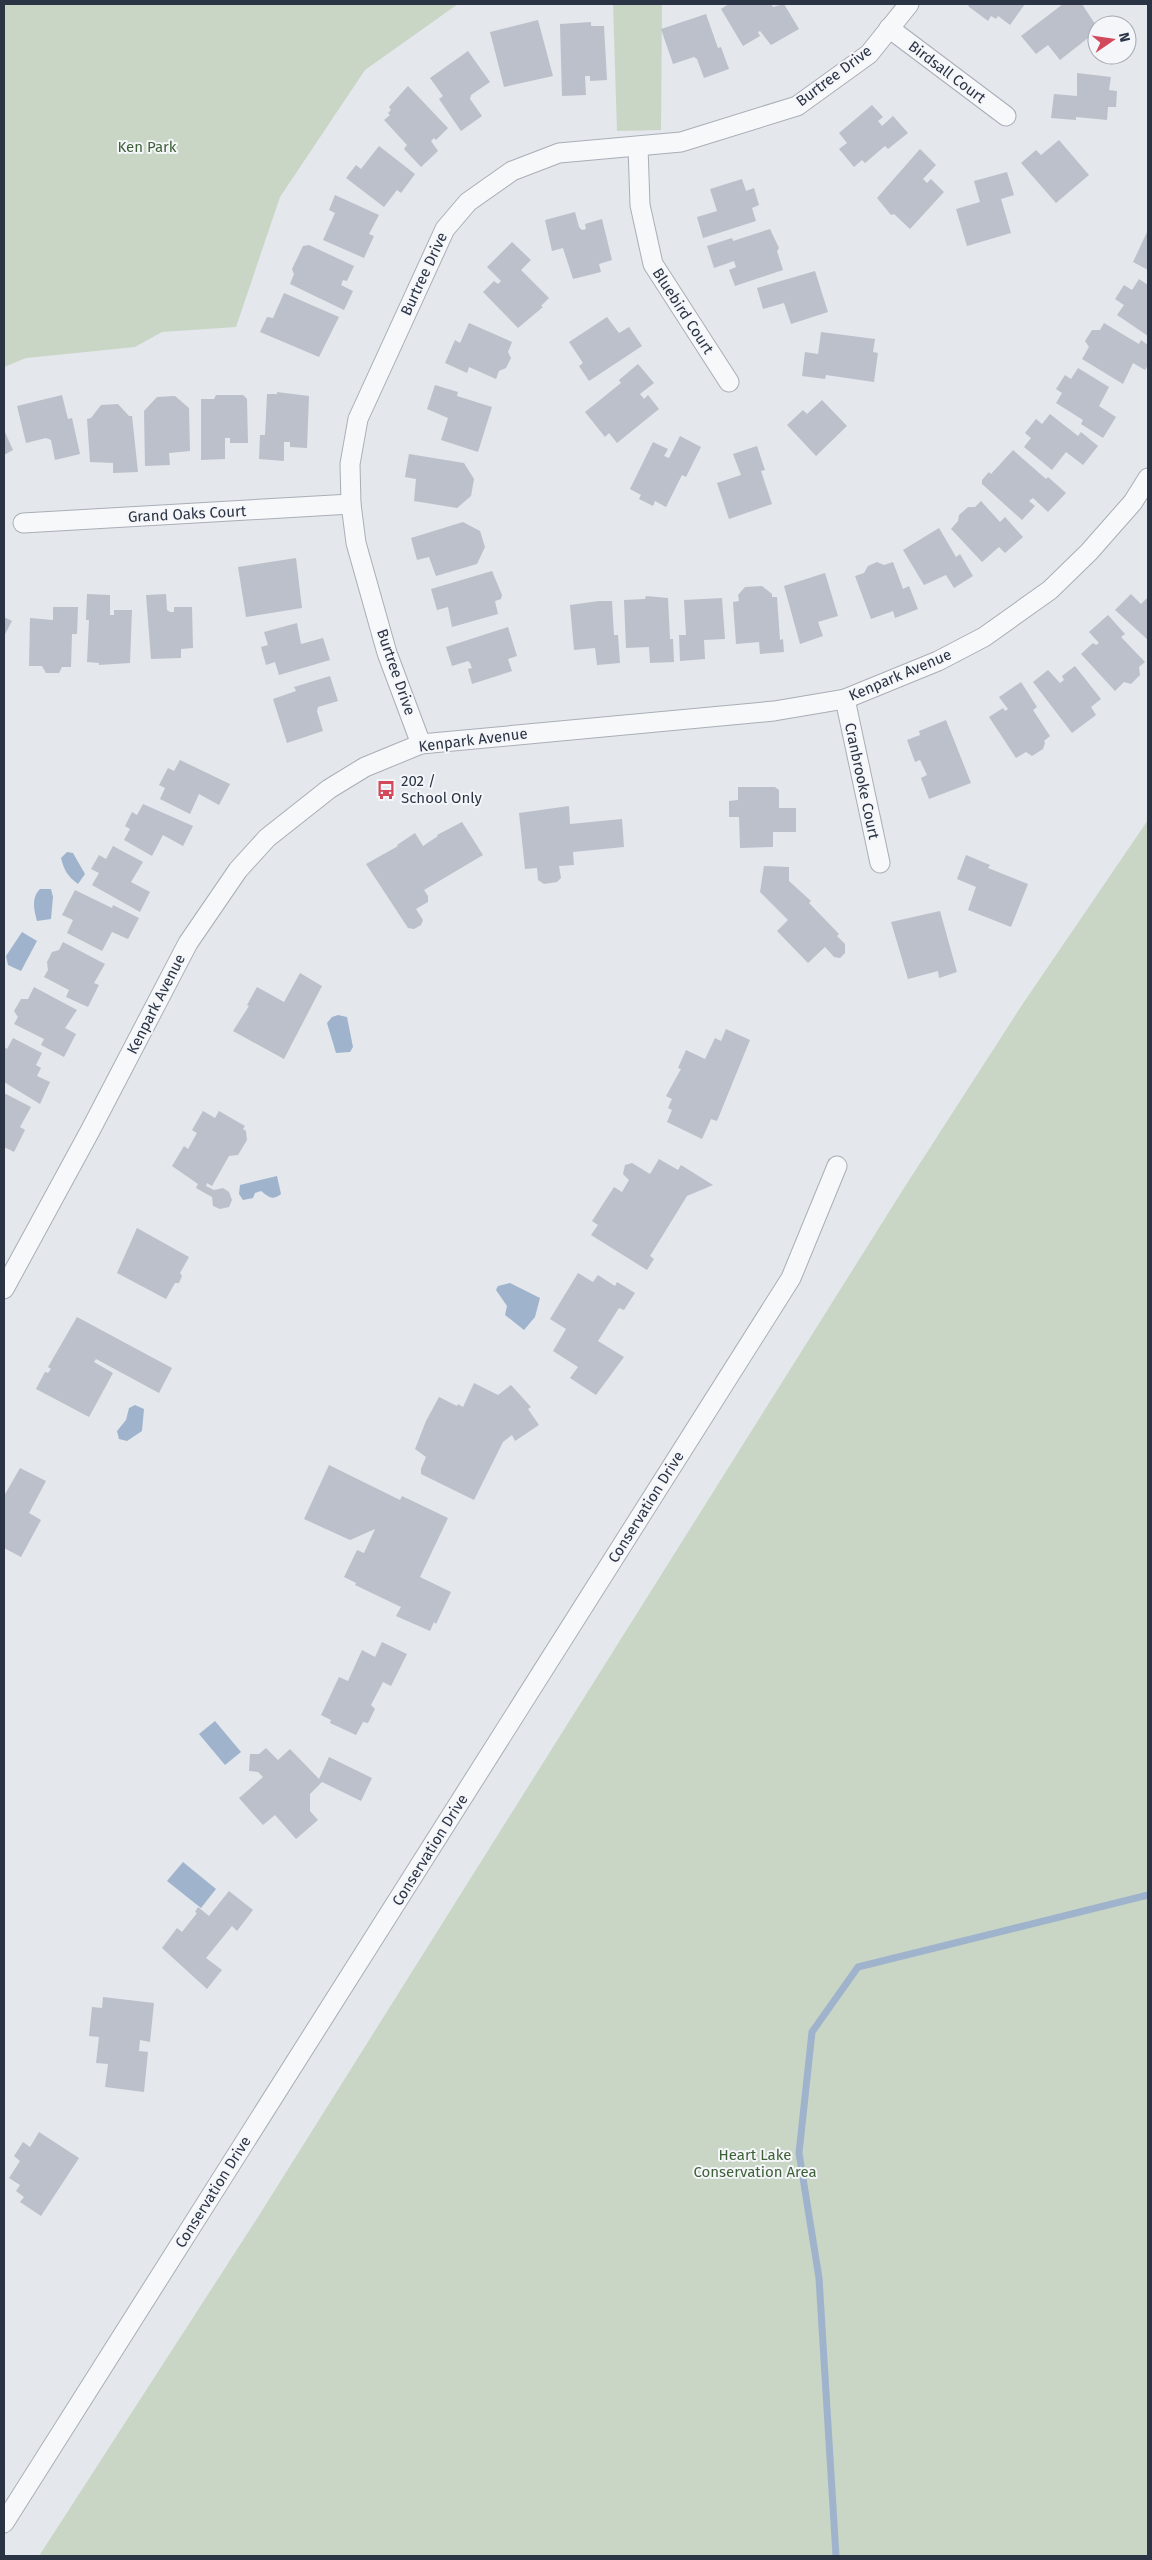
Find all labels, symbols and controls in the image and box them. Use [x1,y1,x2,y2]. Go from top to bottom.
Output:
north arrow [1087,15,1137,65]
text: N [1115,31,1134,44]
street label: Birdsall Court [905,37,990,107]
street label: Burtree Drive [793,42,875,110]
park label: Ken Park [117,138,177,156]
street label: Burtree Drive [397,229,451,319]
street label: Bluebird Court [649,265,718,358]
street label: Grand Oaks Court [127,502,247,526]
street label: Burtree Drive [373,627,419,717]
street label: Kenpark Avenue [846,645,954,705]
street label: Cranbrooke Court [841,721,883,841]
street label: Kenpark Avenue [417,724,529,756]
place label: 202 / School Only [401,772,482,807]
bus stop icon: 202 / School Only [375,779,397,801]
street label: Kenpark Avenue [123,951,189,1057]
street label: Conservation Drive [604,1448,688,1566]
street label: Conservation Drive [388,1791,472,1909]
street label: Conservation Drive [171,2133,255,2251]
park label: Heart Lake Conservation Area [693,2146,817,2181]

